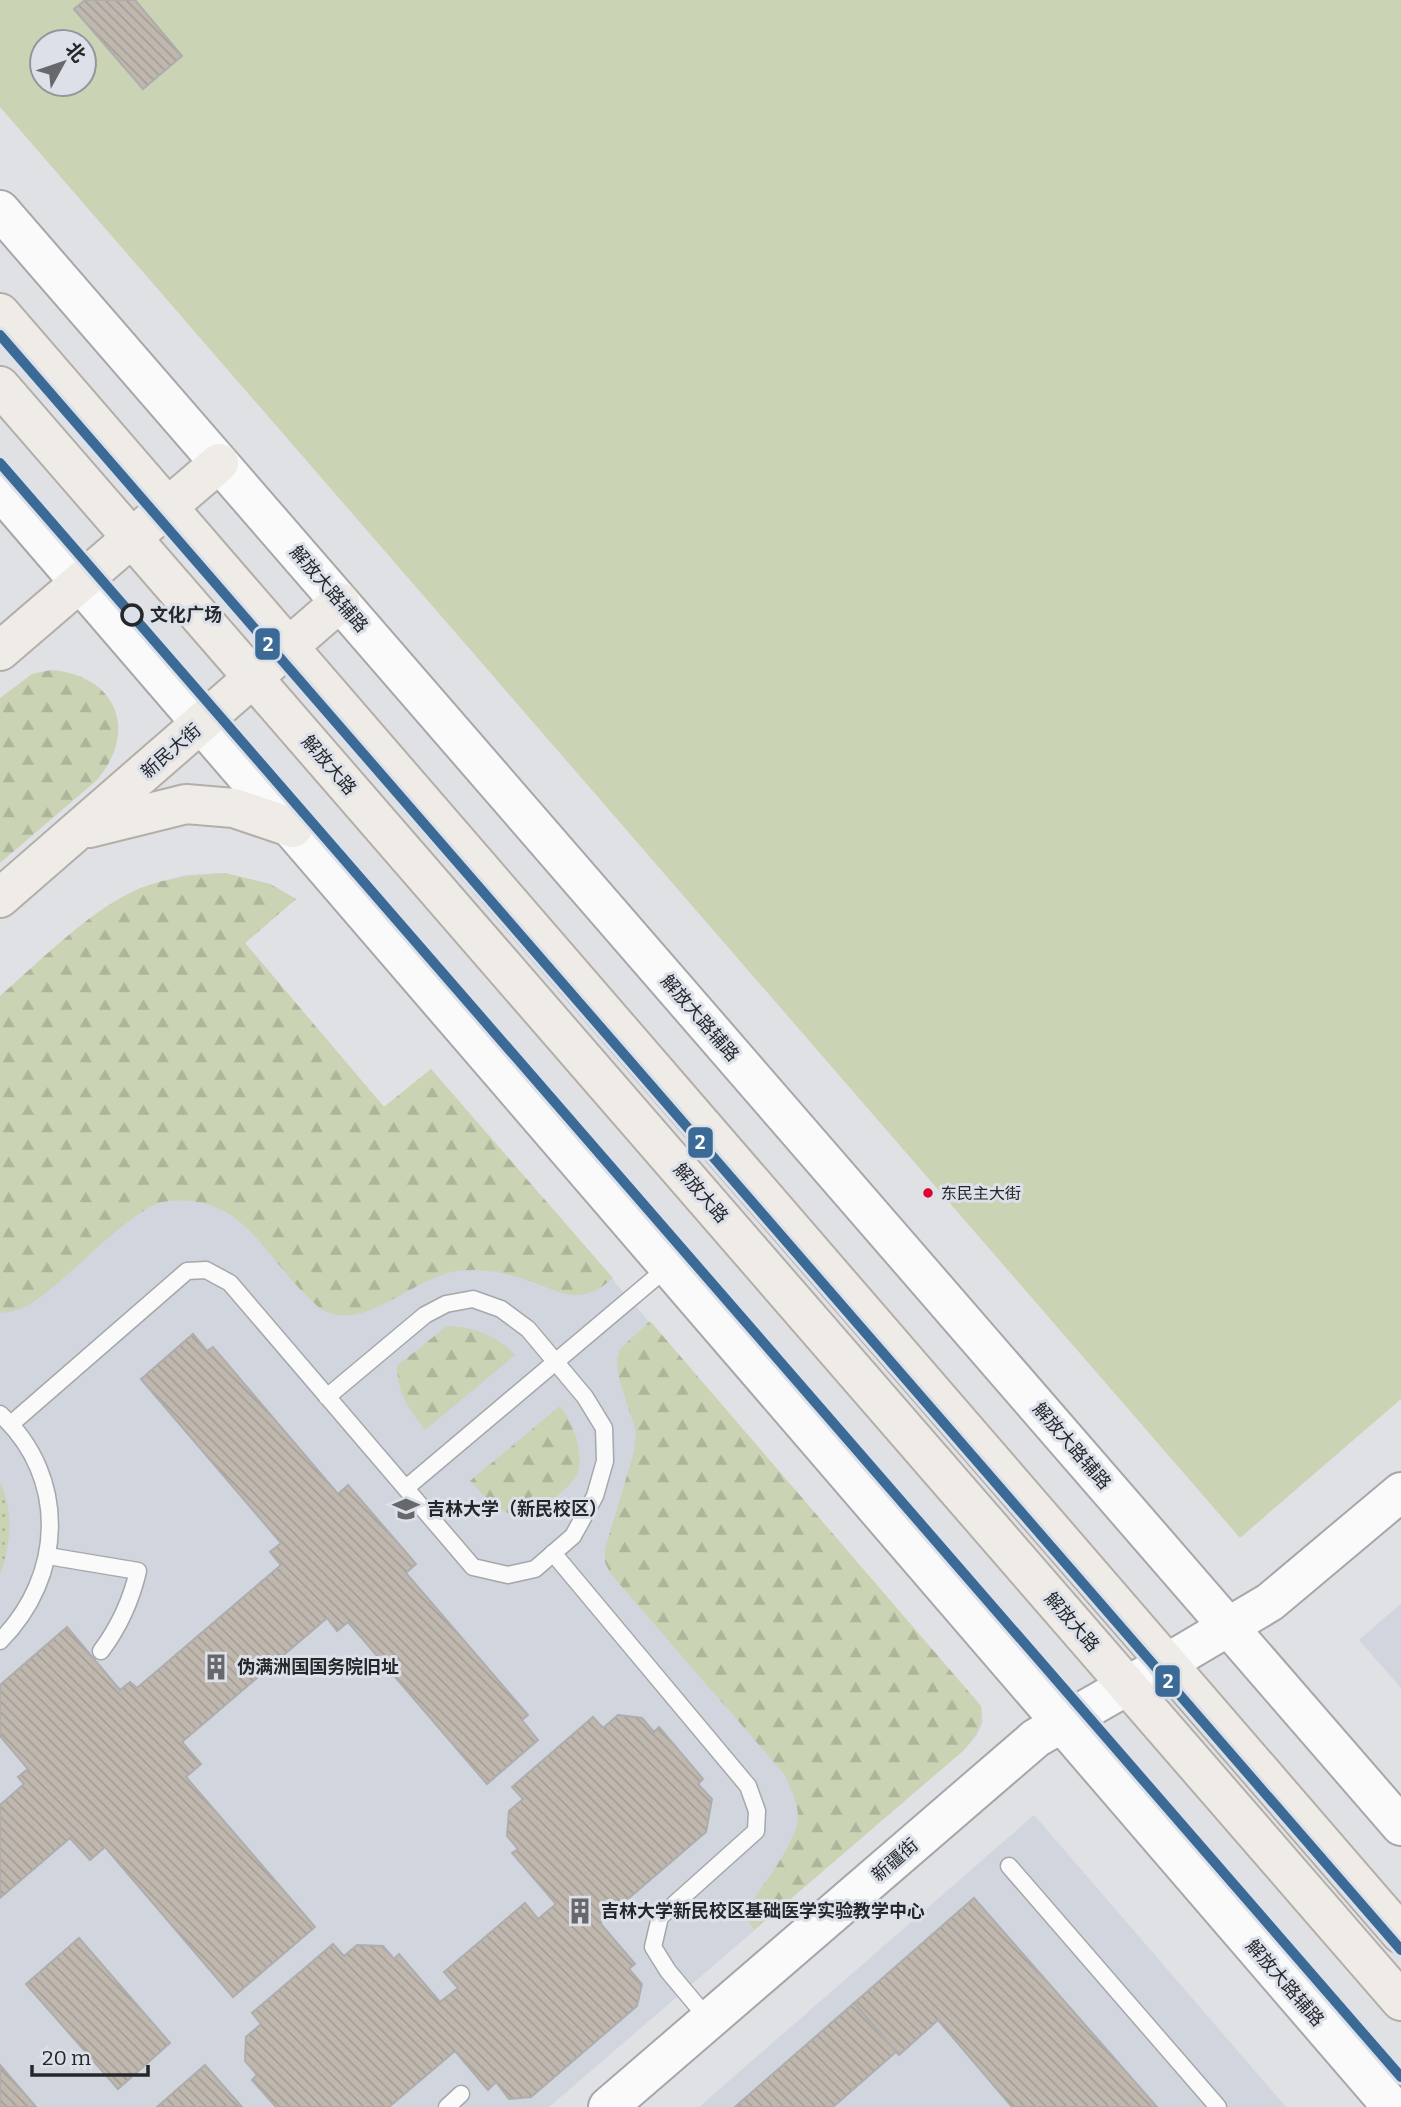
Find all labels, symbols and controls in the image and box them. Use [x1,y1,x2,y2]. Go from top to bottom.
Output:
north arrow [28,28,98,98]
text: 北 [61,38,91,67]
street label: 解放大路辅路 [285,541,373,637]
marker: 文化广场 [121,604,143,626]
place label: 文化广场 [150,604,222,626]
line badge: 2 [254,627,281,661]
text: 2 [263,633,274,656]
street label: 新民大街 [137,719,205,783]
street label: 解放大路 [297,731,361,799]
street label: 解放大路辅路 [656,970,744,1066]
line badge: 2 [687,1126,714,1159]
text: 2 [695,1131,706,1154]
street label: 解放大路 [669,1159,733,1227]
place label: 东民主大街 [941,1184,1021,1203]
marker: 东民主大街 [921,1186,935,1200]
street label: 解放大路辅路 [1028,1398,1116,1494]
school or university icon: 吉林大学（新民校区） [391,1494,421,1524]
place label: 吉林大学（新民校区） [427,1498,607,1520]
street label: 解放大路 [1040,1588,1104,1656]
building icon: 伪满洲国国务院旧址 [201,1652,231,1682]
place label: 伪满洲国国务院旧址 [237,1656,399,1678]
line badge: 2 [1154,1664,1181,1698]
text: 2 [1163,1670,1174,1693]
street label: 新疆街 [867,1834,923,1886]
building icon: 吉林大学新民校区基础医学实验教学中心 [565,1896,595,1926]
place label: 吉林大学新民校区基础医学实验教学中心 [601,1900,925,1922]
street label: 解放大路辅路 [1241,1935,1329,2031]
scale bar [32,2034,147,2078]
text: 20 m [42,2045,91,2071]

